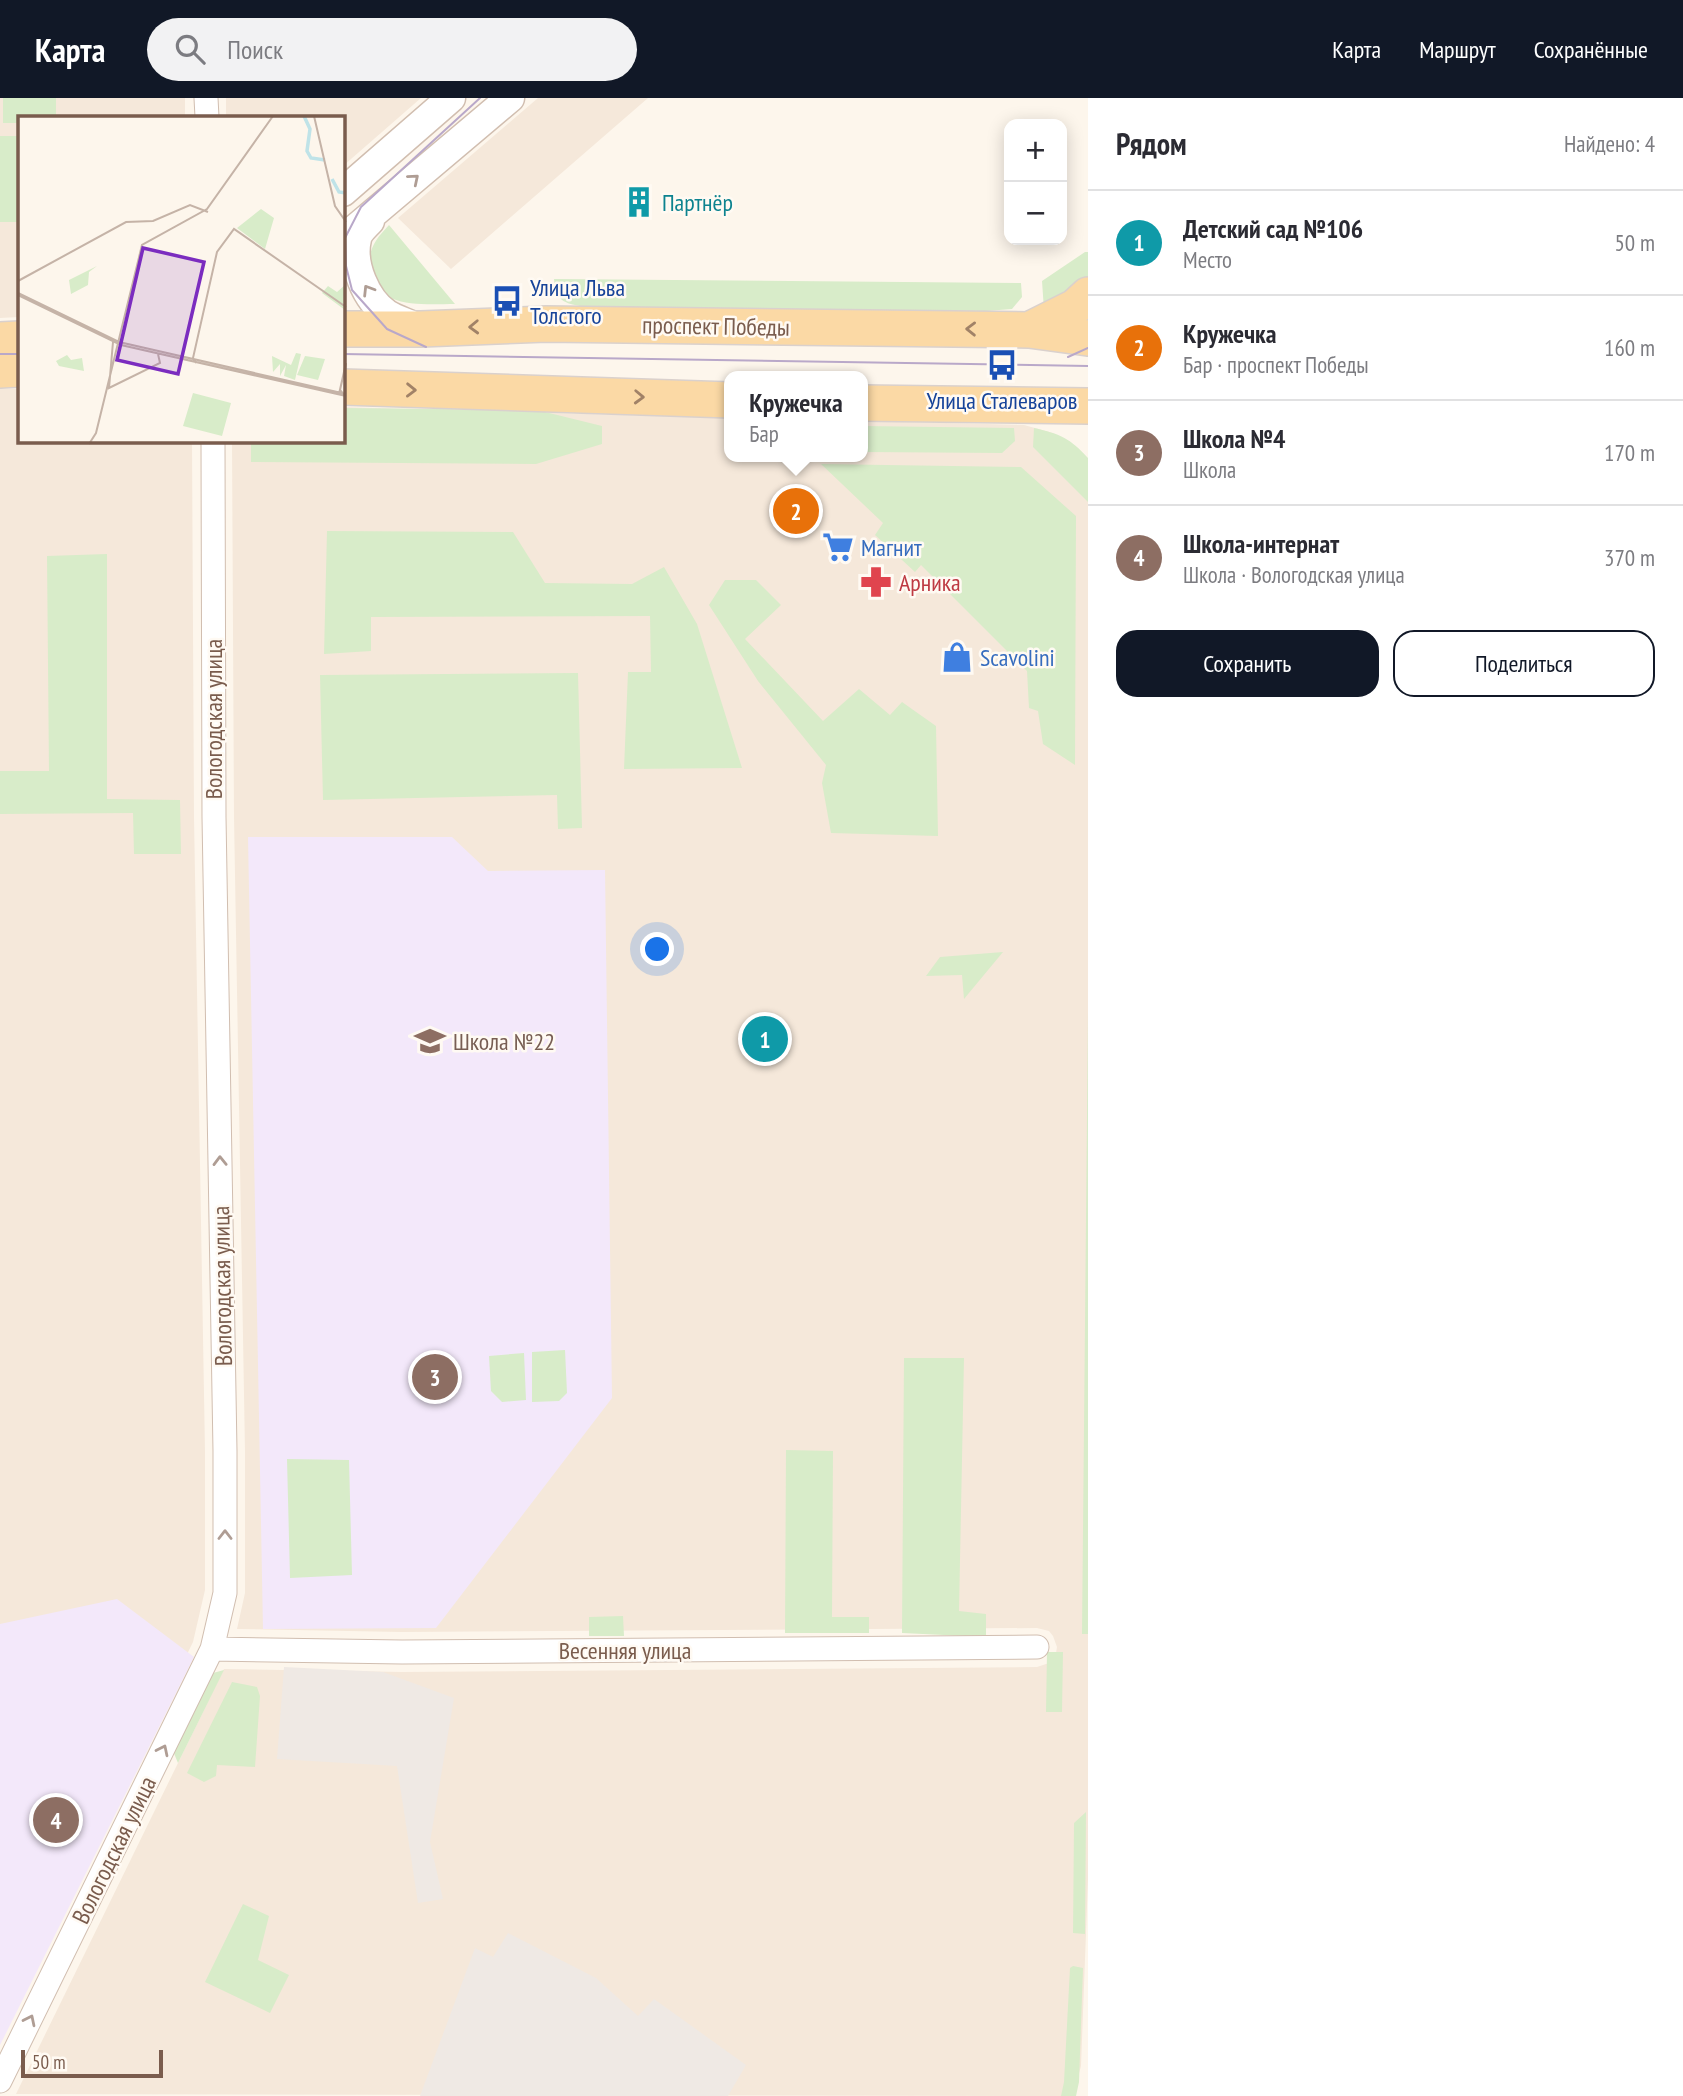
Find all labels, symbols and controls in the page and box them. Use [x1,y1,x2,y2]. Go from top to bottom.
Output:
search box [147,18,637,81]
text: Карта [35,28,105,71]
icon: search [171,30,209,68]
text: Поиск [227,33,283,66]
text: Карта [1332,34,1381,65]
text: Маршрут [1419,34,1496,65]
text: Сохранённые [1534,34,1648,65]
inset map [18,116,345,443]
map controls [1004,119,1067,245]
button: + [1004,119,1067,182]
text: Рядом [1116,124,1187,163]
text: Найдено: 4 [1564,129,1655,158]
one-way arrow [405,175,418,187]
button: − [1004,182,1067,245]
building icon: Партнёр [622,185,656,219]
place label: Партнёр [662,187,733,218]
text: Детский сад №106 [1183,212,1363,245]
text: 1 [1134,228,1145,257]
text: 50 m [1614,228,1655,257]
text: Место [1183,245,1232,274]
place label: Улица Льва Толстого [530,272,625,331]
one-way arrow [363,284,376,297]
bus stop icon: Улица Льва Толстого [490,284,524,318]
street label: проспект Победы [642,309,790,343]
text: Кружечка [1183,317,1277,350]
one-way arrow [469,319,480,334]
one-way arrow [966,321,976,337]
text: 2 [1134,333,1145,362]
text: 160 m [1604,333,1655,362]
bus stop icon: Улица Сталеваров [985,348,1019,382]
text: Бар · проспект Победы [1183,350,1369,379]
popup [724,371,868,462]
one-way arrow [406,382,417,398]
place label: Улица Сталеваров [926,385,1078,416]
text: Кружечка [749,386,843,419]
one-way arrow [633,389,644,404]
text: Бар [749,419,779,448]
text: Школа №4 [1183,422,1285,455]
text: 3 [1134,438,1145,467]
text: 170 m [1604,438,1655,467]
text: Школа [1183,455,1236,484]
pin: 2 [773,485,819,537]
text: Школа-интернат [1183,527,1339,560]
supermarket icon: Магнит [821,530,855,564]
place label: Магнит [861,532,922,563]
text: 4 [1134,543,1145,572]
text: 370 m [1604,543,1655,572]
text: Школа · Вологодская улица [1183,560,1405,589]
pharmacy icon: Арника [859,565,893,599]
place label: Арника [899,567,961,598]
button: Сохранить [1116,630,1379,697]
button: Поделиться [1393,630,1655,697]
street label: Вологодская улица [198,639,229,799]
shop icon: Scavolini [940,640,974,674]
place label: Scavolini [980,642,1055,673]
your location [640,932,674,966]
pin: 1 [742,1013,788,1065]
school or university icon: Школа №22 [413,1024,447,1058]
place label: Школа №22 [453,1026,555,1057]
one-way arrow [212,1155,228,1165]
street label: Вологодская улица [205,1206,239,1366]
pin: 3 [412,1351,458,1403]
one-way arrow [217,1529,233,1540]
street label: Весенняя улица [559,1635,691,1666]
one-way arrow [155,1745,169,1757]
street label: Вологодская улица [65,1771,163,1929]
pin: 4 [33,1794,79,1846]
one-way arrow [22,2015,36,2027]
scale bar [21,2047,163,2079]
text: 50 m [32,2050,66,2074]

